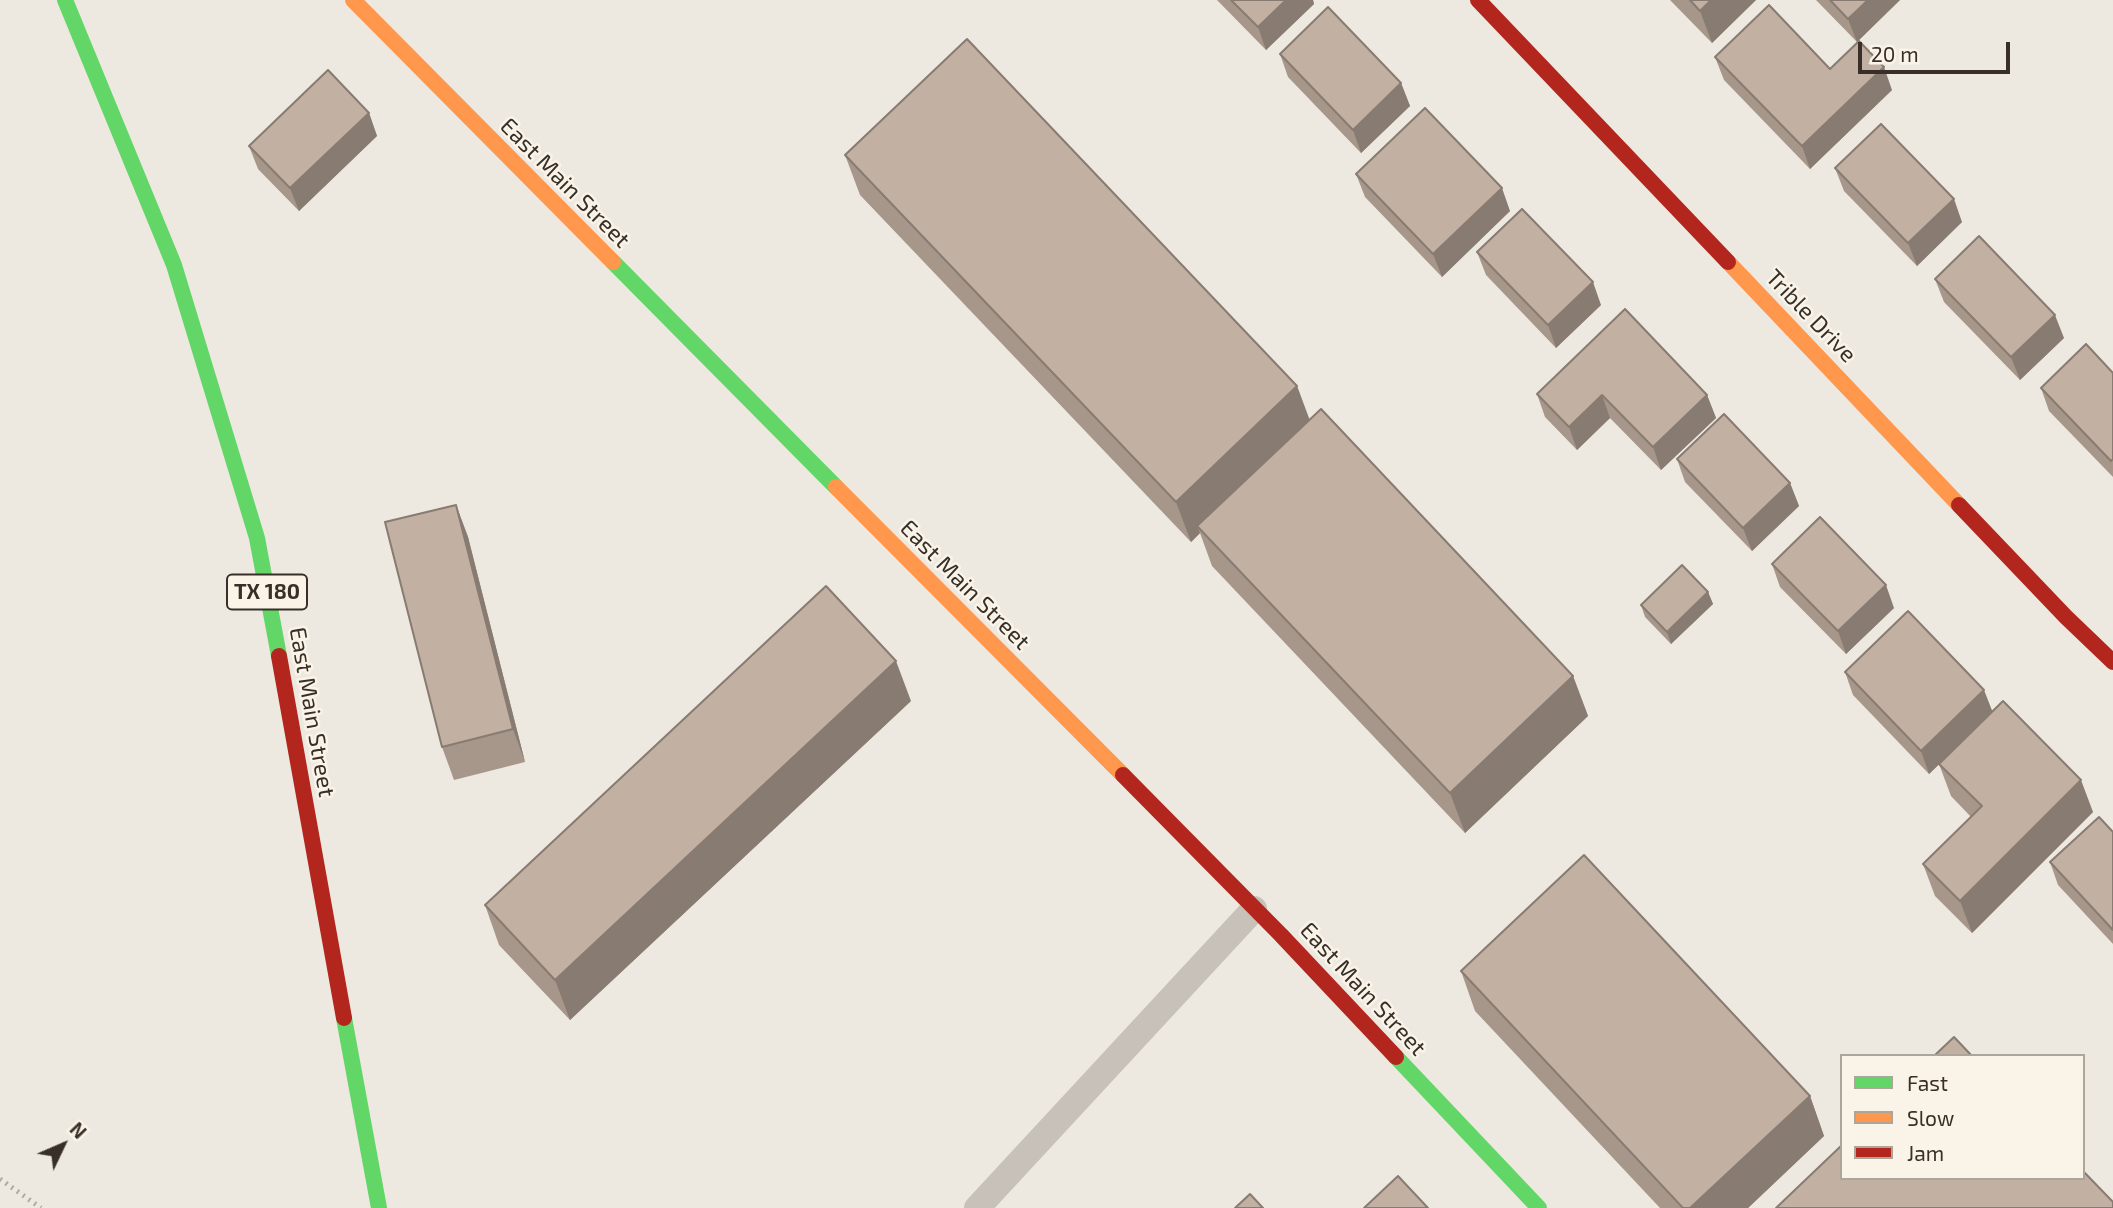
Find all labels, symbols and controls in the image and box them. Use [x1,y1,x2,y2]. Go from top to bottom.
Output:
scale bar [1861,28,2013,72]
text: 20 m [1871,41,1919,66]
street label: East Main Street [494,112,636,254]
street label: Trible Drive [1760,264,1862,368]
street label: East Main Street [894,514,1036,656]
road number: TX 180 [227,574,307,610]
street label: East Main Street [283,625,341,799]
street label: East Main Street [1294,917,1432,1061]
legend [1840,1054,2085,1180]
text: Fast [1907,1070,1948,1095]
text: Slow [1907,1105,1954,1130]
north arrow [28,1110,98,1180]
text: N [65,1117,92,1143]
text: Jam [1907,1140,1944,1165]

